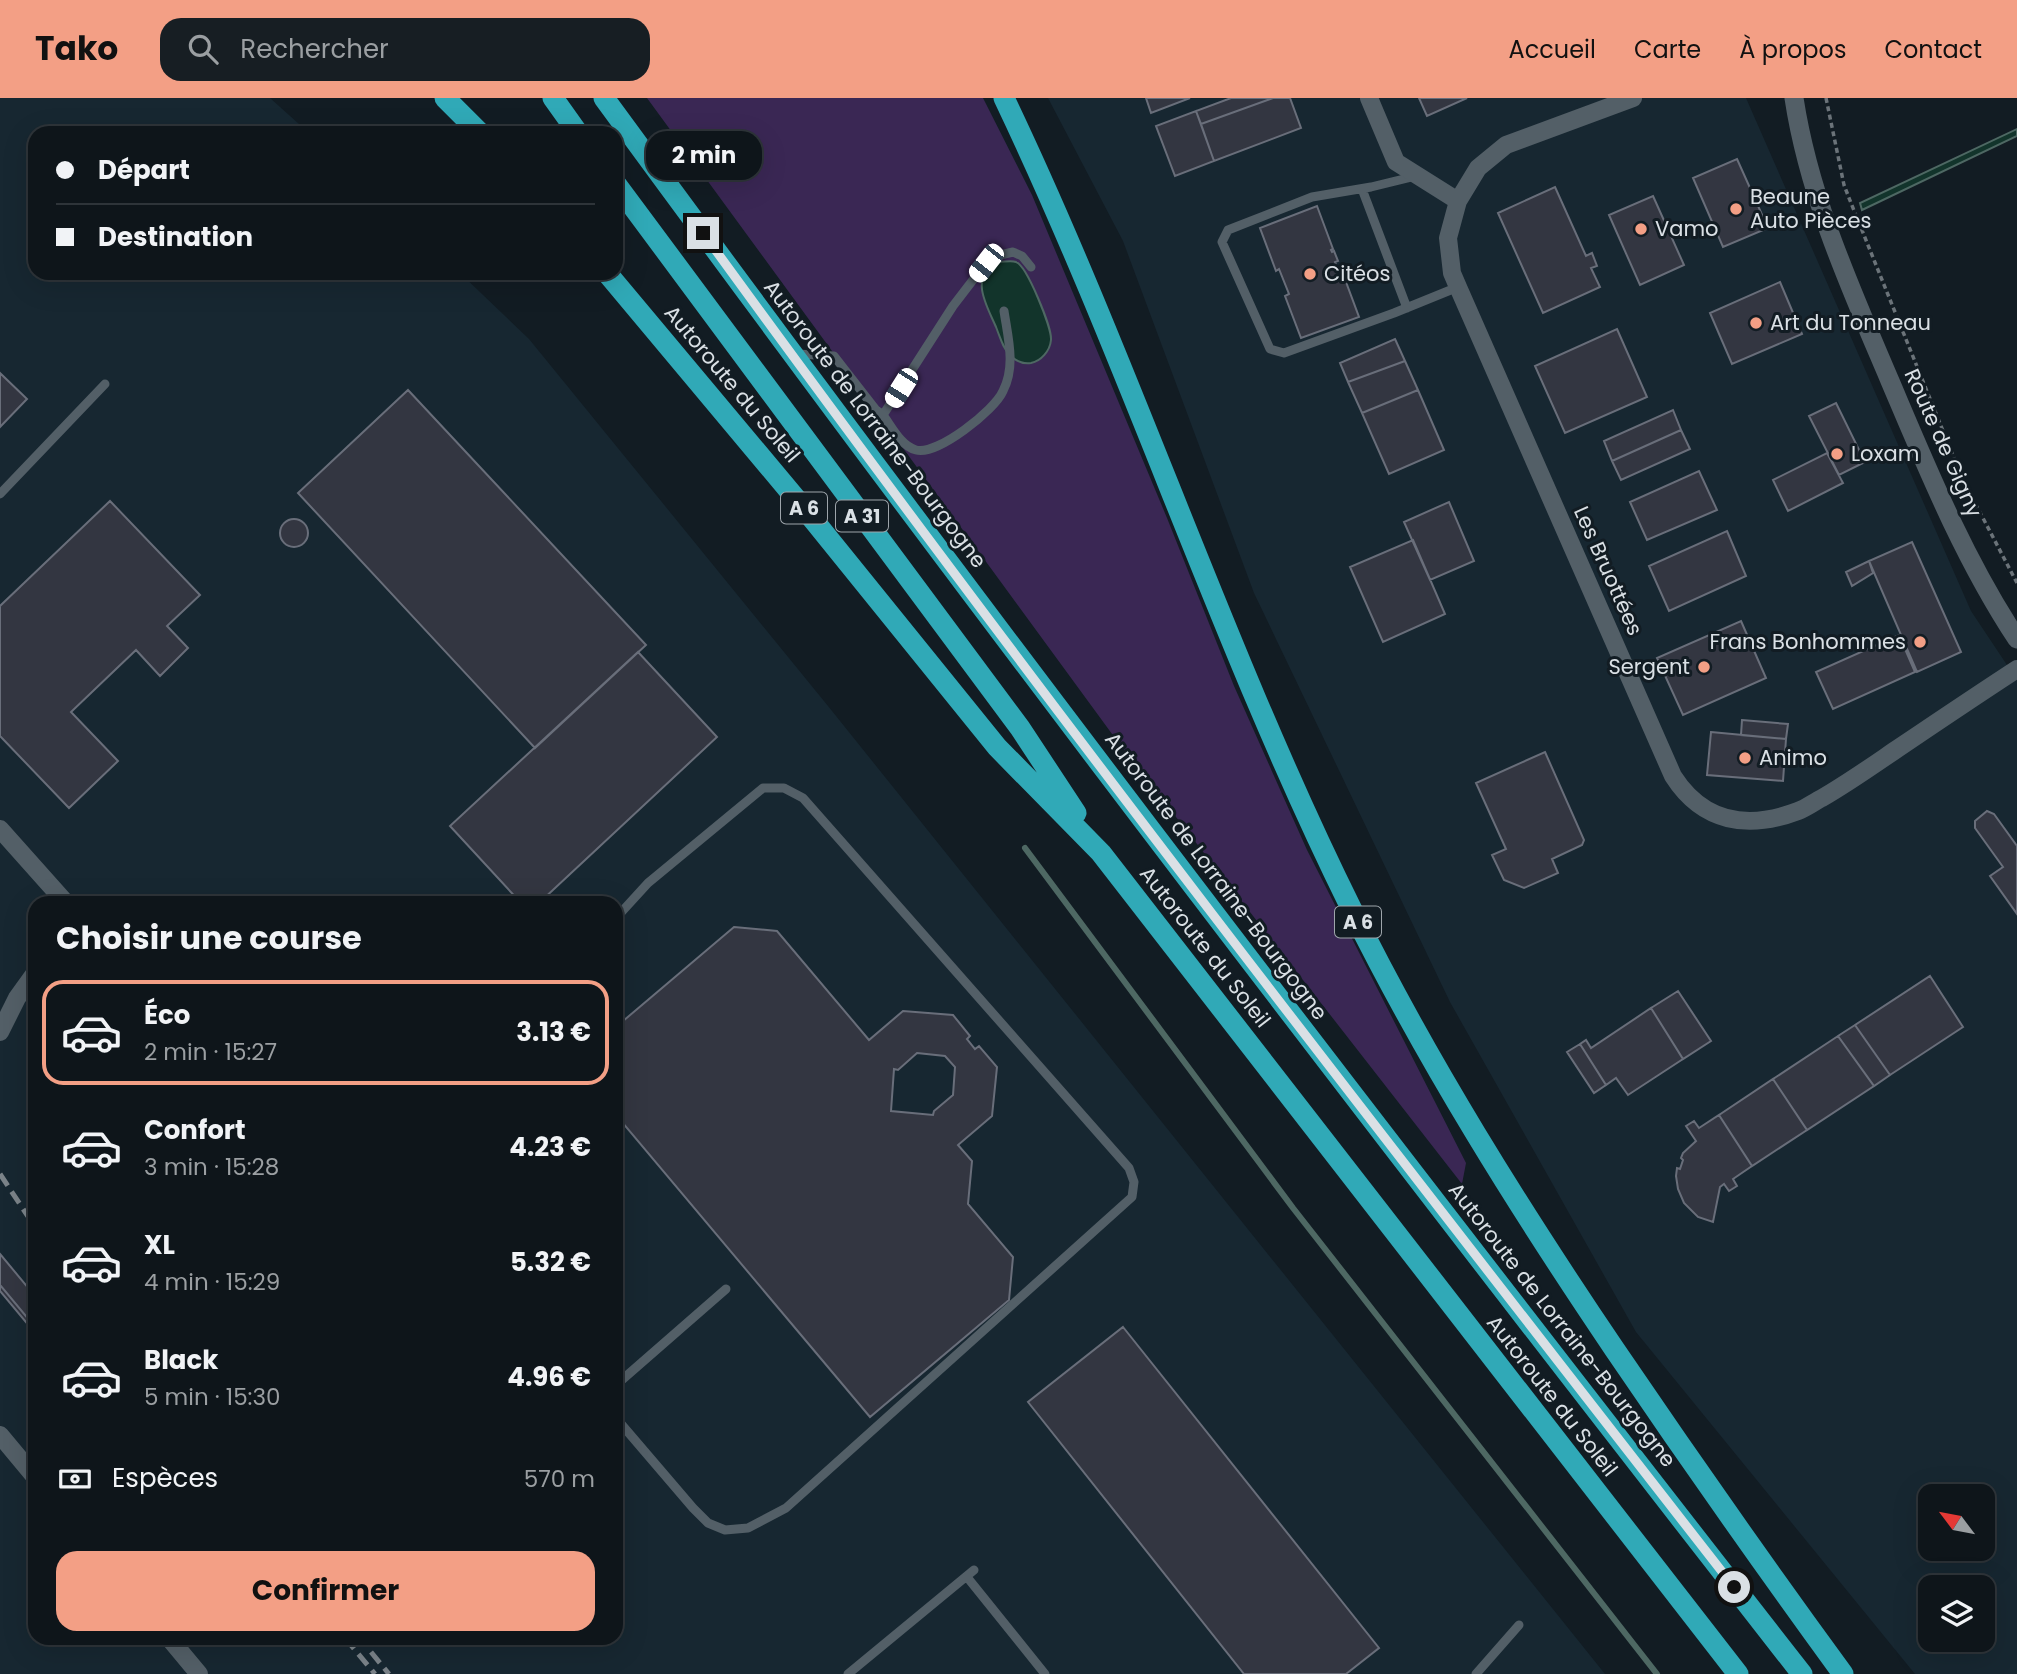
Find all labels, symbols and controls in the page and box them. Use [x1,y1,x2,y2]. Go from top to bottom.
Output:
search box [160,18,650,81]
text: Tako [35,25,118,72]
icon: search [184,30,222,68]
text: Rechercher [240,31,389,67]
text: Accueil [1509,33,1596,66]
text: Carte [1634,33,1701,66]
text: À propos [1739,33,1846,66]
text: Contact [1884,33,1982,66]
callout: 2 min [645,131,761,180]
text: 2 min [672,139,736,171]
text: Départ [98,152,190,188]
place label: Beaune Auto Pièces [1750,182,1871,235]
marker: Beaune Auto Pièces [1728,201,1744,217]
place label: Vamo [1655,214,1718,243]
route end [687,217,719,249]
text: Destination [98,219,253,255]
marker: Vamo [1633,221,1649,237]
car [965,240,1008,286]
place label: Citéos [1324,259,1390,288]
marker: Citéos [1302,266,1318,282]
street label: Autoroute de Lorraine-Bourgogne [757,274,993,574]
street label: Autoroute du Soleil [658,299,807,469]
place label: Art du Tonneau [1770,308,1931,337]
marker: Art du Tonneau [1748,315,1764,331]
street label: Route de Gigny [1898,364,1989,522]
car [881,365,922,411]
place label: Loxam [1851,439,1919,468]
marker: Loxam [1829,446,1845,462]
road number: A 6 [781,492,827,524]
road number: A 31 [836,500,888,532]
street label: Les Bruottées [1567,502,1650,640]
place label: Frans Bonhommes [1710,627,1906,656]
marker: Frans Bonhommes [1912,634,1928,650]
place label: Sergent [1609,652,1690,681]
marker: Sergent [1696,659,1712,675]
street label: Autoroute de Lorraine-Bourgogne [1098,726,1334,1026]
place label: Animo [1759,743,1827,772]
marker: Animo [1737,750,1753,766]
street label: Autoroute du Soleil [1133,860,1278,1033]
road number: A 6 [1335,906,1381,937]
text: Choisir une course [56,915,362,960]
text: Éco [144,997,190,1033]
icon: car [60,1001,123,1064]
text: 3.13 € [516,1014,591,1050]
text: 2 min · 15:27 [144,1036,277,1068]
text: Confort [144,1112,246,1148]
icon: car [60,1116,123,1179]
text: 4.23 € [509,1129,591,1165]
text: 3 min · 15:28 [144,1151,279,1183]
street label: Autoroute de Lorraine-Bourgogne [1442,1176,1683,1473]
text: XL [144,1227,175,1263]
icon: car [60,1231,123,1294]
text: 5.32 € [510,1244,591,1280]
text: 4 min · 15:29 [144,1266,280,1298]
street label: Autoroute du Soleil [1480,1309,1625,1482]
text: Black [144,1342,218,1378]
icon: car [60,1346,123,1409]
text: 4.96 € [507,1359,591,1395]
text: 5 min · 15:30 [144,1381,281,1413]
icon: cash [56,1460,94,1498]
text: Espèces [112,1460,218,1496]
text: 570 m [524,1463,595,1495]
north arrow [1918,1484,1995,1561]
map controls [1918,1484,1995,1652]
button: Confirmer [56,1551,595,1631]
route start [1718,1571,1750,1603]
button: layers [1918,1575,1995,1652]

